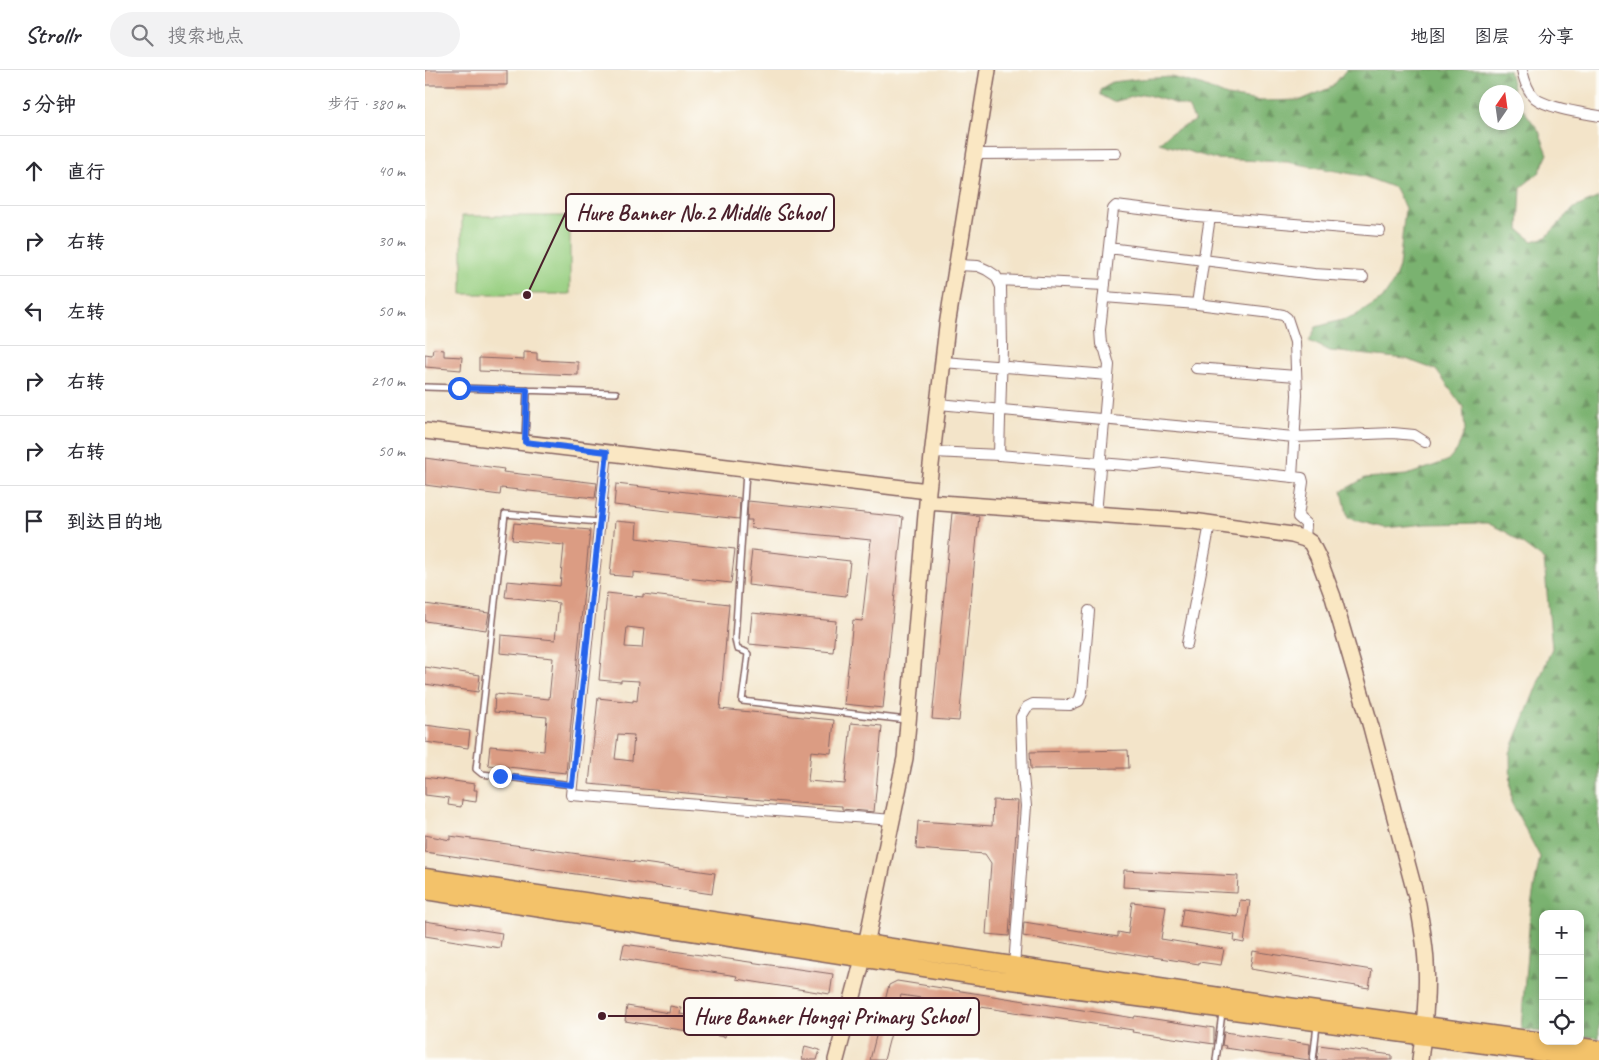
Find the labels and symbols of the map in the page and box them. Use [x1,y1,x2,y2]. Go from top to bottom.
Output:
north arrow [1479,85,1524,130]
callout: Hure Banner No.2 Middle School [566,194,834,231]
text: Hure Banner No.2 Middle School [576,199,828,227]
route start [448,377,471,400]
route end [489,765,512,788]
callout: Hure Banner Hongqi Primary School [684,998,979,1035]
text: Hure Banner Hongqi Primary School [694,1003,972,1031]

